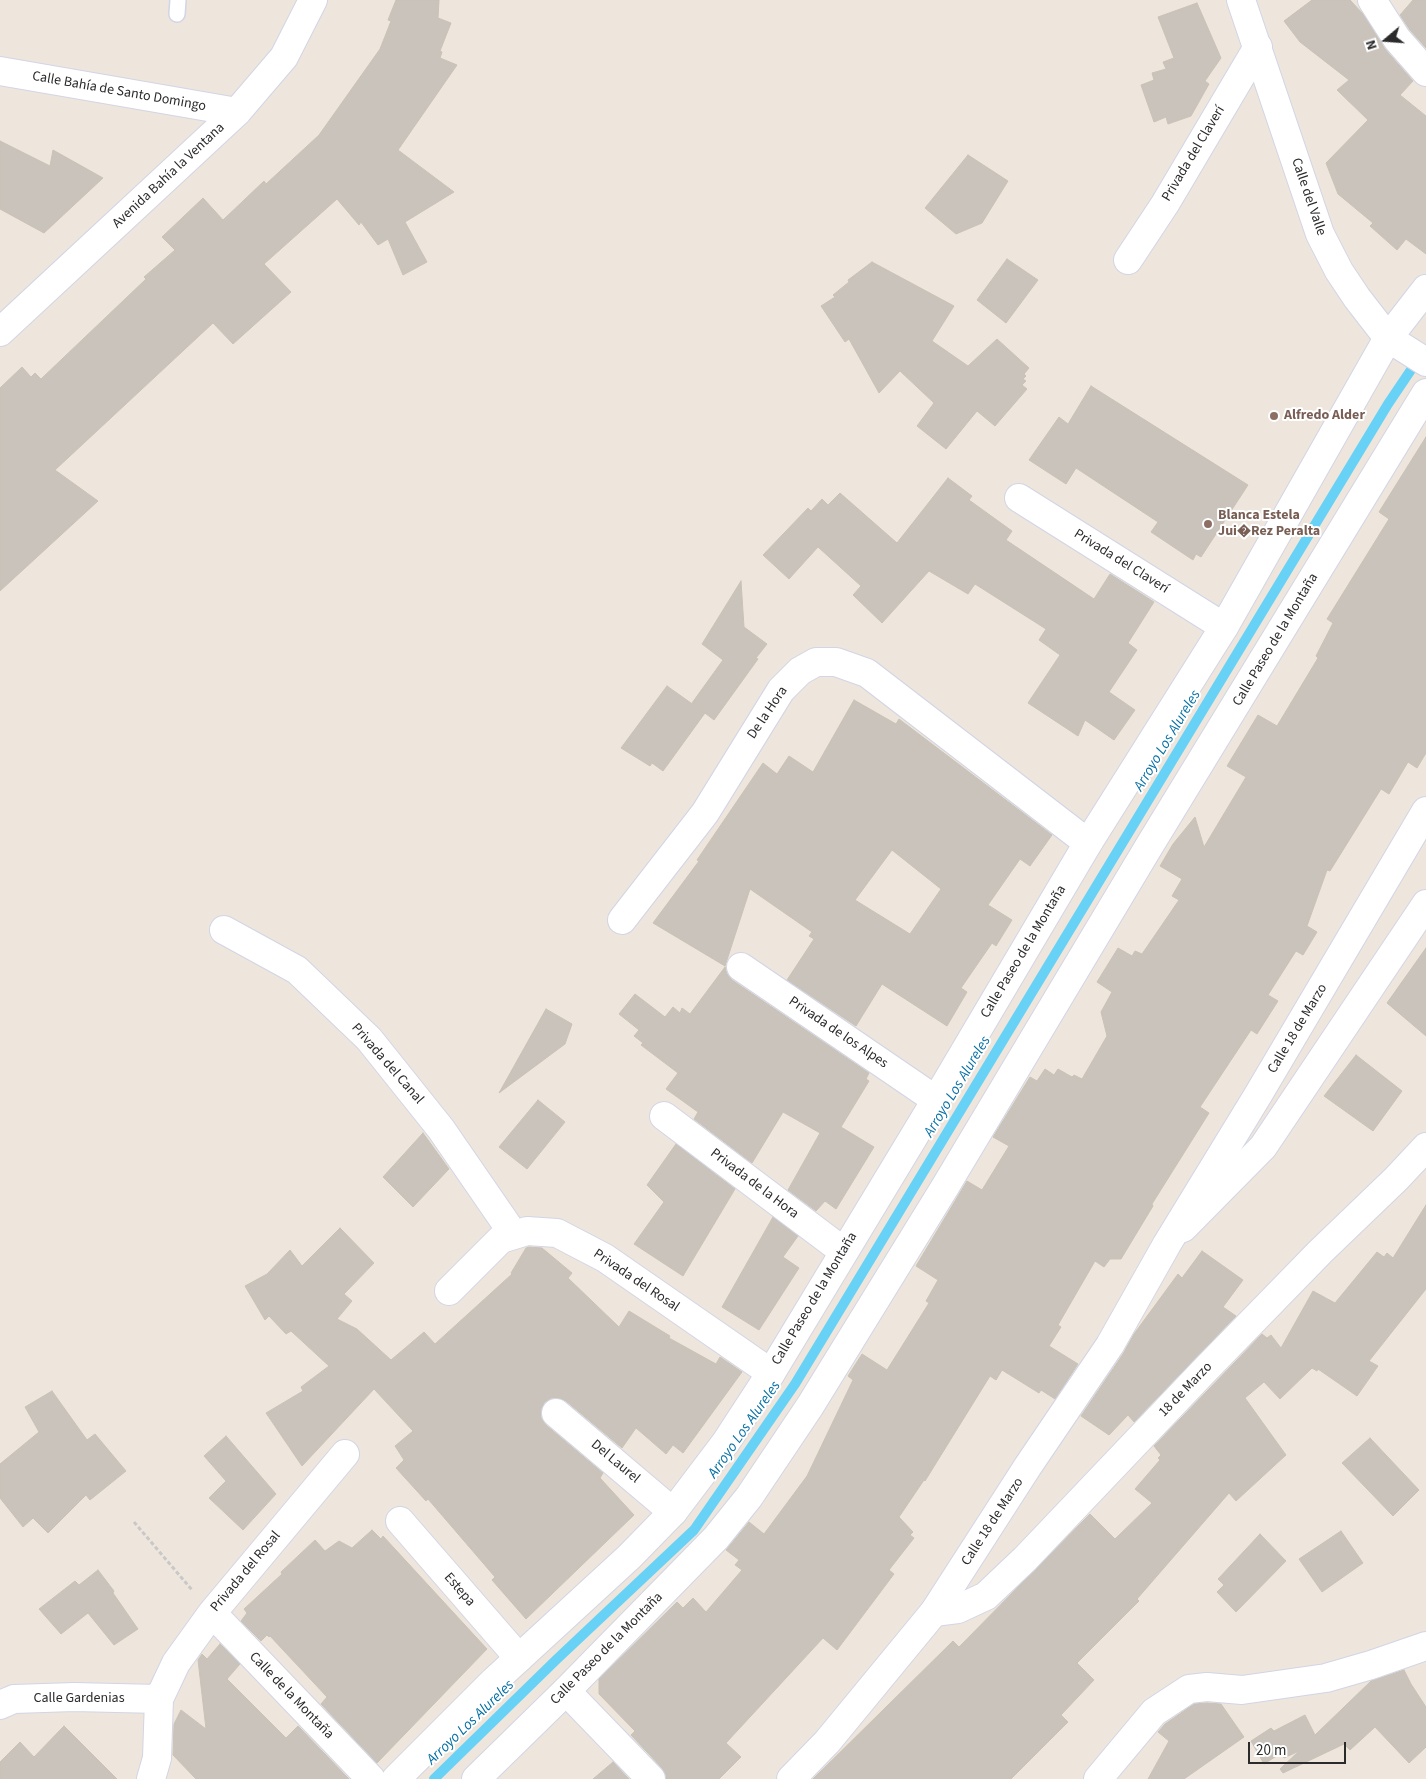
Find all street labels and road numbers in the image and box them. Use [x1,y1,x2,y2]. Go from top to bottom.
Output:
street label: Calle Bahía de Santo Domingo [31,68,207,116]
street label: Privada del Claverí [1159,103,1229,205]
street label: Avenida Bahía la Ventana [109,120,229,232]
street label: Calle del Valle [1287,156,1329,238]
street label: Privada del Claverí [1070,526,1172,598]
street label: Calle Paseo de la Montaña [1230,570,1322,710]
street label: De la Hora [744,683,792,743]
street label: Calle Paseo de la Montaña [978,882,1070,1022]
street label: Calle 18 de Marzo [1265,981,1331,1077]
street label: Privada de los Alpes [785,994,891,1072]
street label: Privada del Canal [347,1020,427,1108]
street label: Privada de la Hora [706,1145,802,1223]
street label: Calle Paseo de la Montaña [769,1229,861,1369]
street label: Privada del Rosal [590,1246,682,1316]
street label: 18 de Marzo [1156,1359,1216,1421]
street label: Del Laurel [587,1437,643,1487]
street label: Calle 18 de Marzo [958,1475,1028,1569]
street label: Privada del Rosal [207,1528,285,1616]
street label: Estepa [440,1570,478,1610]
street label: Calle Paseo de la Montaña [547,1589,667,1709]
street label: Calle de la Montaña [245,1649,337,1743]
street label: Calle Gardenias [33,1691,125,1707]

